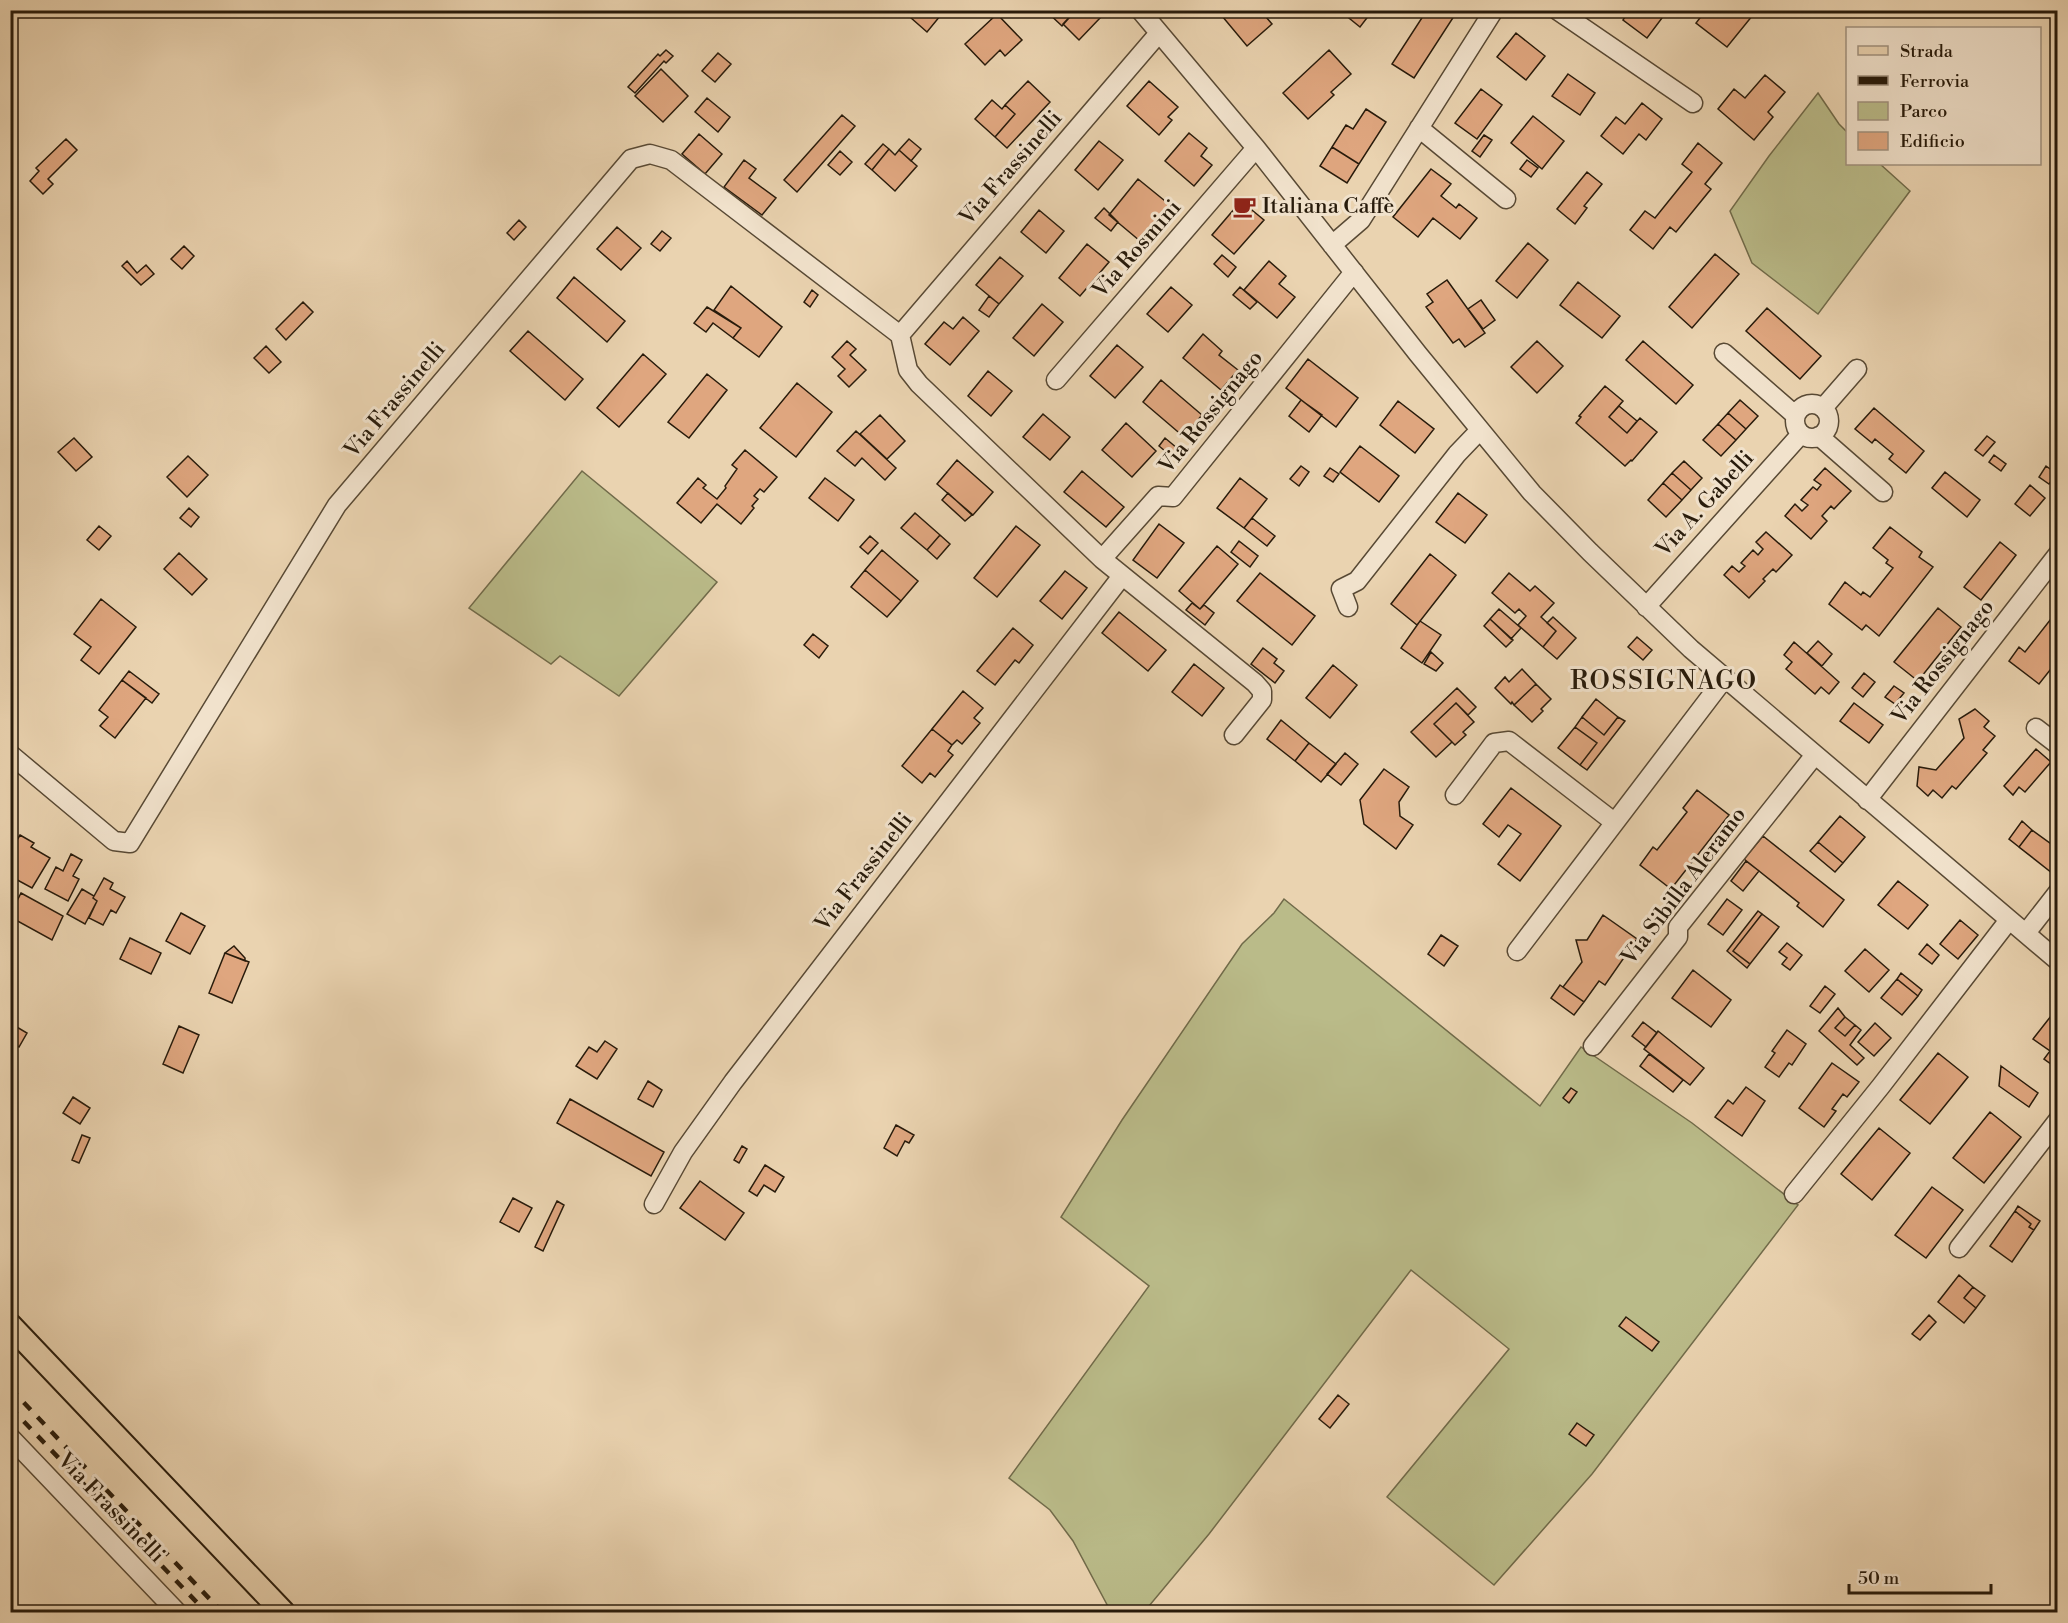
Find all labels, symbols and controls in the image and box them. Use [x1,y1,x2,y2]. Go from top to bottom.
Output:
legend [1846,27,2041,165]
text: Strada [1900,40,1954,63]
text: Ferrovia [1900,70,1970,93]
text: Parco [1900,100,1947,123]
street label: Via Frassinelli [953,105,1068,232]
text: Edificio [1900,130,1965,153]
cafe icon: Italiana Caffè [1231,193,1257,219]
place label: Italiana Caffè [1262,193,1394,220]
street label: Via Rosmini [1086,194,1187,304]
street label: Via Frassinelli [338,336,451,464]
street label: Via Rossignago [1152,345,1269,480]
street label: Via A. Gabelli [1649,445,1760,564]
street label: Via Rossignago [1885,594,2000,730]
district label: ROSSIGNAGO [1570,665,1758,697]
street label: Via Sibilla Aleramo [1615,802,1752,971]
street label: Via Frassinelli [809,807,919,938]
street label: Via Frassinelli [51,1446,170,1569]
scale bar [1849,1557,1992,1595]
text: 50 m [1858,1567,1900,1590]

